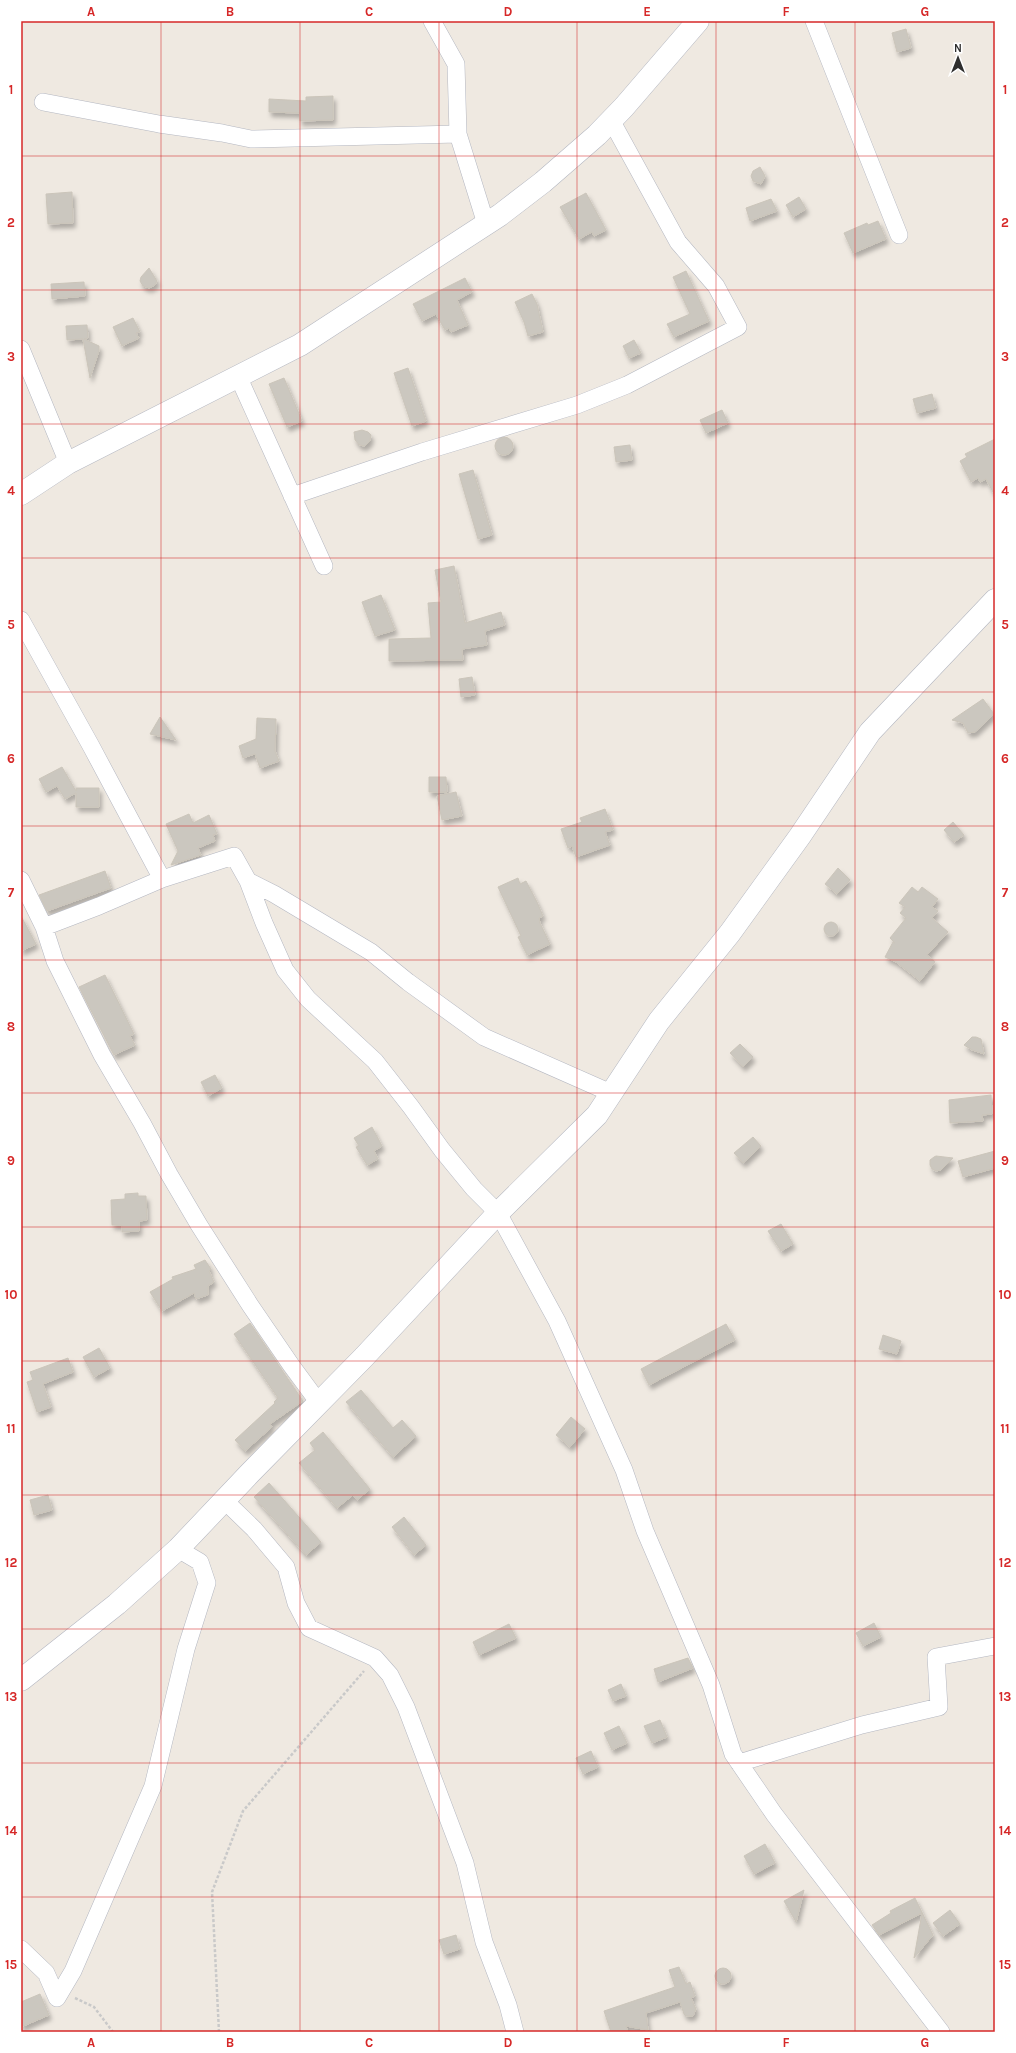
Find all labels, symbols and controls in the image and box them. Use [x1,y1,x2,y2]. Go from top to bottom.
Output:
text: A [87,4,95,19]
text: B [226,4,234,19]
text: C [365,4,373,19]
text: D [504,4,513,19]
text: E [643,4,651,19]
text: F [782,4,790,19]
text: G [921,4,929,19]
north arrow [938,38,978,78]
text: N [954,42,962,55]
text: 1 [9,82,13,97]
text: 1 [1003,82,1007,97]
text: 2 [7,215,15,230]
text: 2 [1001,215,1009,230]
text: 3 [7,349,15,364]
text: 3 [1001,349,1009,364]
text: 4 [7,483,15,498]
text: 4 [1001,483,1009,498]
text: 5 [7,617,15,632]
text: 5 [1001,617,1009,632]
text: 6 [7,751,15,766]
text: 6 [1001,751,1009,766]
text: 7 [8,885,15,900]
text: 7 [1002,885,1009,900]
text: 8 [7,1019,15,1034]
text: 8 [1001,1019,1009,1034]
text: 9 [7,1153,15,1168]
text: 9 [1001,1153,1009,1168]
text: 10 [5,1287,17,1302]
text: 10 [999,1287,1011,1302]
text: 11 [6,1421,16,1436]
text: 11 [1000,1421,1010,1436]
text: 12 [5,1555,17,1570]
text: 12 [999,1555,1011,1570]
text: 13 [5,1689,17,1704]
text: 13 [999,1689,1011,1704]
text: 14 [5,1823,17,1838]
text: 14 [999,1823,1011,1838]
text: 15 [5,1957,18,1972]
text: 15 [999,1957,1012,1972]
text: A [87,2035,95,2050]
text: B [226,2035,234,2050]
text: C [365,2035,373,2050]
text: D [504,2035,513,2050]
text: E [643,2035,651,2050]
text: F [782,2035,790,2050]
text: G [921,2035,929,2050]

